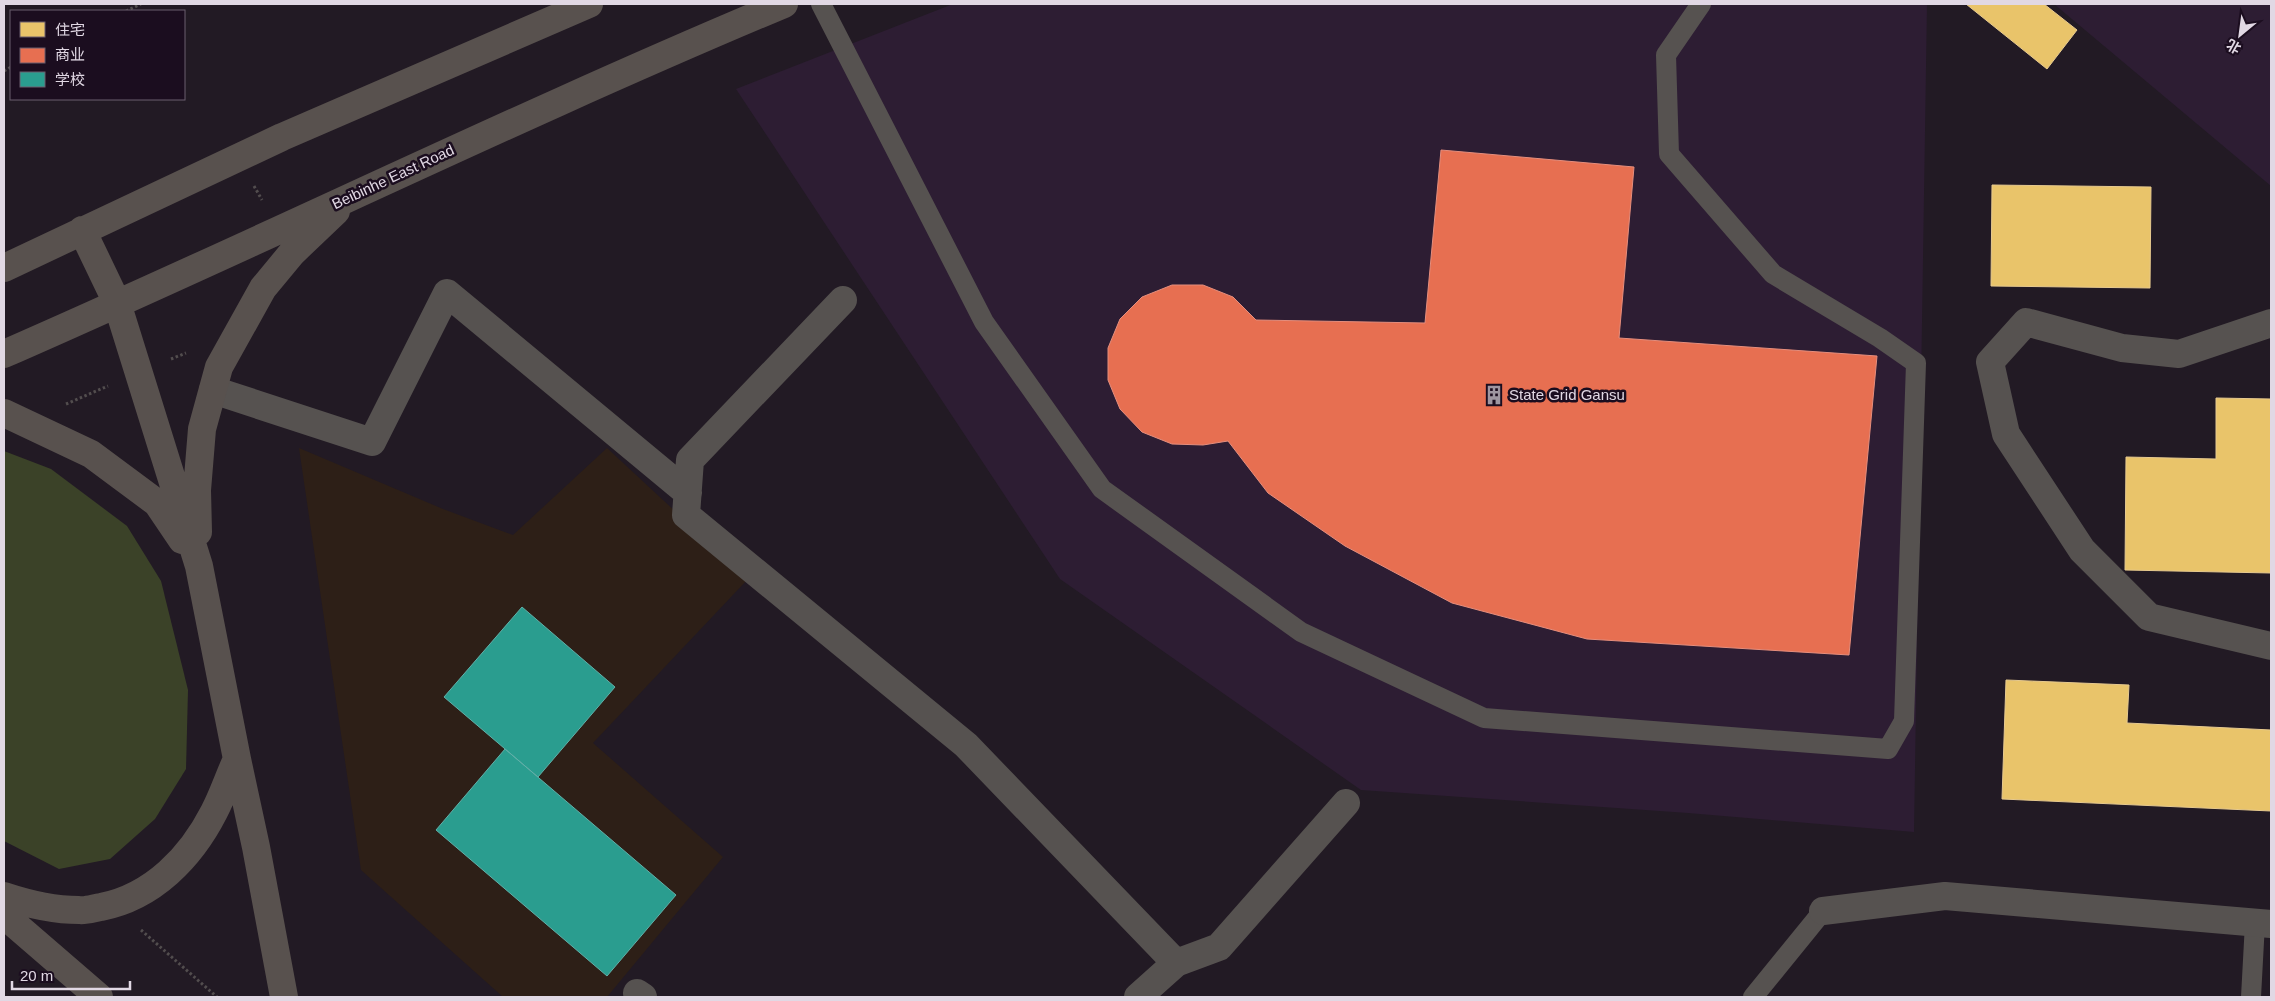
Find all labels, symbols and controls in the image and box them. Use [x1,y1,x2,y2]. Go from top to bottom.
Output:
legend [10,10,185,100]
north arrow [2215,10,2265,60]
text: 住宅 [55,21,85,38]
text: 北 [2224,36,2244,57]
text: 商业 [55,46,85,63]
text: 学校 [55,71,85,88]
street label: Beibinhe East Road [329,141,456,212]
building icon: State Grid Gansu [1483,384,1505,406]
place label: State Grid Gansu [1509,386,1625,403]
scale bar [12,958,130,990]
text: 20 m [20,967,53,984]

